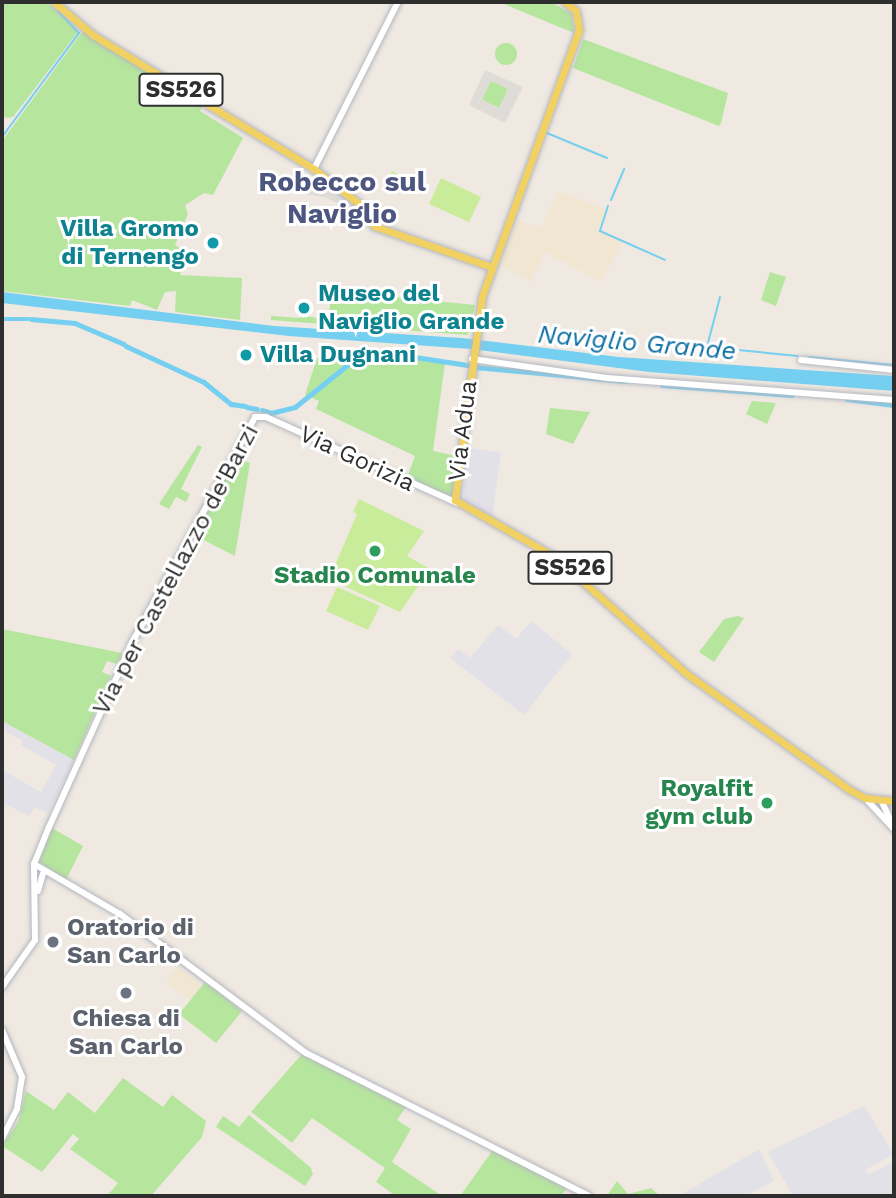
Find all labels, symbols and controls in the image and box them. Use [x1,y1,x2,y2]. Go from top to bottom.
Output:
road number: SS526 [137,71,225,110]
district label: Robecco sul Naviglio [258,165,426,231]
place label: Villa Gromo di Ternengo [60,215,199,271]
marker: Villa Gromo di Ternengo [205,235,221,251]
place label: Museo del Naviglio Grande [318,280,504,336]
marker: Museo del Naviglio Grande [296,300,312,316]
water label: Naviglio Grande [536,319,738,367]
place label: Villa Dugnani [260,341,416,369]
marker: Villa Dugnani [238,347,254,363]
street label: Via Adua [442,378,484,484]
street label: Via per Castellazzo de'Barzi [87,419,265,721]
street label: Via Gorizia [295,420,419,498]
marker: Stadio Comunale [367,543,383,559]
road number: SS526 [526,548,614,588]
place label: Stadio Comunale [274,562,476,590]
place label: Royalfit gym club [645,775,753,831]
marker: Royalfit gym club [759,795,775,811]
place label: Oratorio di San Carlo [67,914,194,970]
marker: Oratorio di San Carlo [45,934,61,950]
marker: Chiesa di San Carlo [118,985,134,1001]
place label: Chiesa di San Carlo [69,1005,183,1061]

